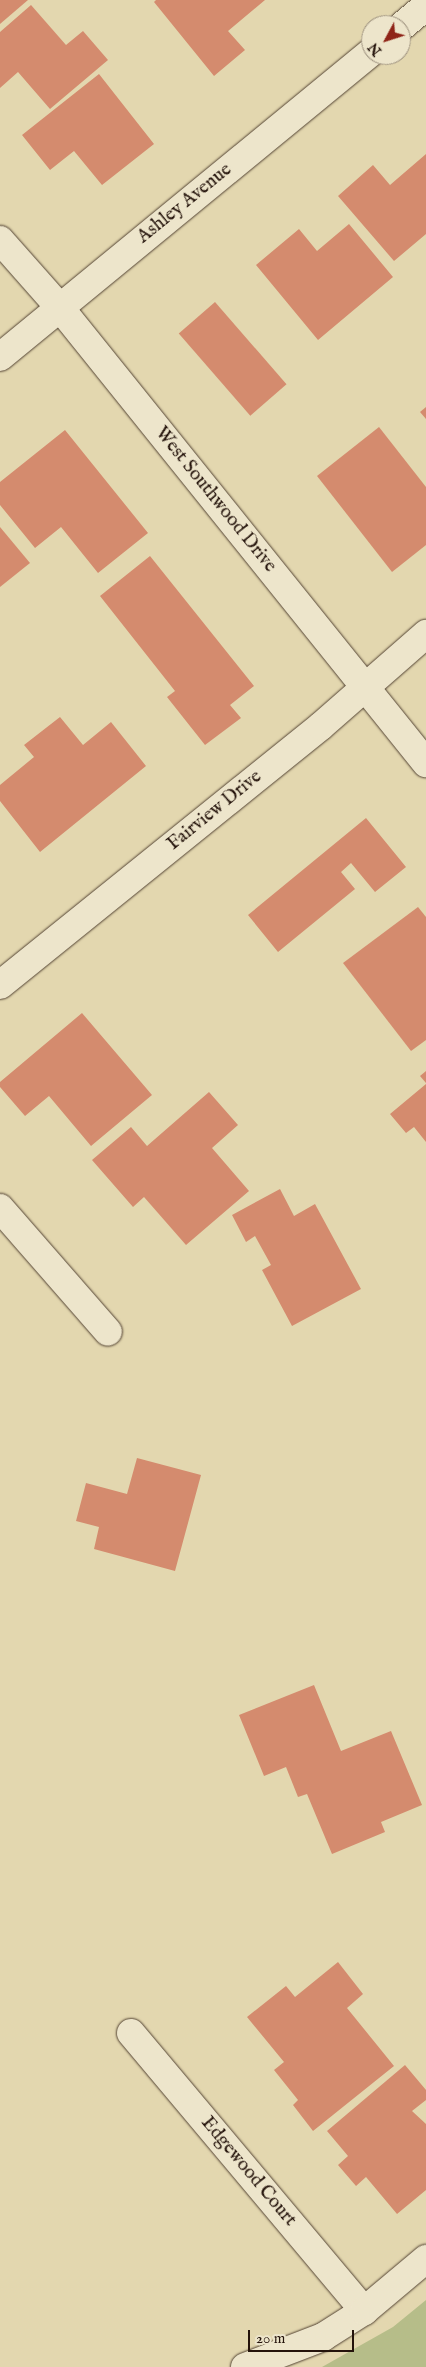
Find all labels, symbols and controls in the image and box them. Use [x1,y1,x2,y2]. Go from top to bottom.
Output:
north arrow [361,15,411,65]
text: N [364,39,386,59]
street label: Ashley Avenue [133,159,237,249]
street label: West Southwood Drive [149,423,281,577]
street label: Fairview Drive [163,766,267,856]
street label: Edgewood Court [195,2112,301,2232]
scale bar [251,2320,357,2352]
text: 20 m [256,2329,285,2348]

